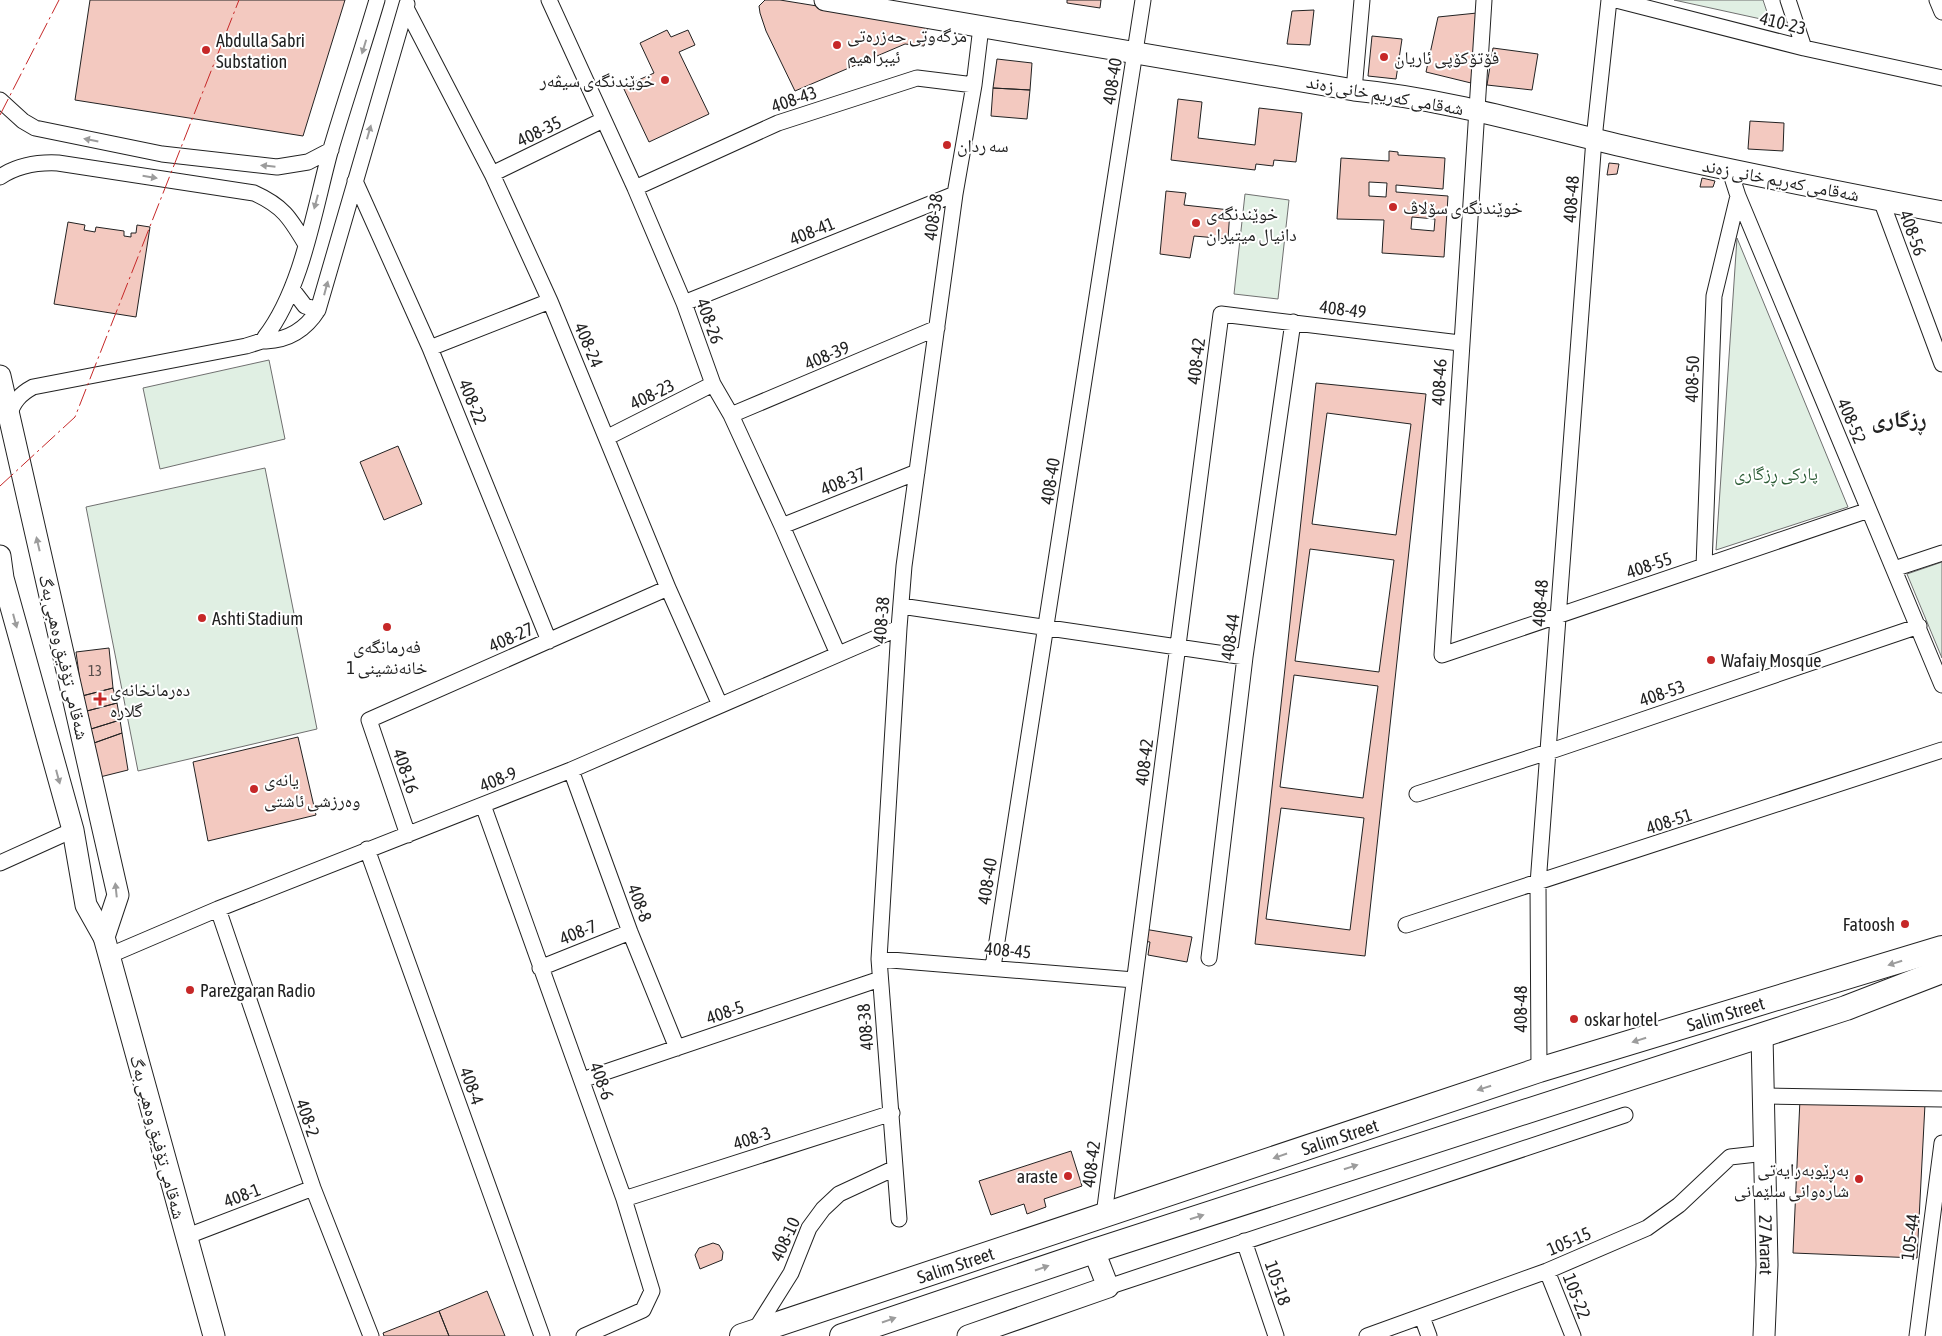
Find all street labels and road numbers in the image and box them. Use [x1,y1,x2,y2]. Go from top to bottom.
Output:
street label: 410-23 [1758,7,1808,39]
street label: 408-40 [1098,56,1126,106]
street label: شەقامی کەریم خانی زەند [1304,71,1465,121]
street label: 408-43 [768,81,820,117]
street label: 408-35 [513,111,565,151]
street label: شەقامی کەریم خانی زەند [1700,154,1861,207]
street label: 408-48 [1559,175,1583,223]
street label: 408-38 [919,192,947,242]
street label: 408-56 [1895,207,1931,259]
street label: 408-41 [786,212,838,250]
street label: 408-26 [692,295,728,347]
street label: 408-49 [1318,296,1368,322]
street label: 408-24 [570,319,608,371]
street label: 408-39 [801,336,853,374]
street label: 408-42 [1183,336,1209,386]
street label: 408-50 [1681,355,1703,403]
street label: 408-46 [1427,358,1451,406]
street label: 408-23 [626,374,678,414]
street label: 408-22 [454,376,492,428]
street label: 408-52 [1833,395,1871,447]
street label: 408-40 [1036,456,1064,506]
street label: 408-37 [817,462,869,500]
street label: 408-55 [1623,547,1675,583]
street label: شەقامی تۆفیق وەهبی بەگ [34,572,93,742]
street label: 408-48 [1528,579,1552,627]
street label: 408-38 [868,596,894,644]
street label: 408-44 [1216,612,1244,662]
street label: 408-27 [485,618,537,656]
street label: 408-53 [1636,675,1688,711]
street label: 408-42 [1131,737,1157,787]
street label: 408-16 [389,746,423,796]
street label: 408-9 [476,762,520,796]
street label: 408-51 [1643,804,1695,838]
street label: 408-40 [973,856,1001,906]
street label: 408-8 [624,881,656,925]
street label: 408-7 [556,915,600,949]
street label: 408-45 [984,937,1032,963]
street label: 408-48 [1510,986,1531,1032]
street label: Salim Street [1684,992,1767,1035]
street label: 408-5 [703,996,747,1028]
street label: 408-38 [852,1003,878,1051]
street label: شەقامی تۆفیق وەهبی بەگ [125,1053,190,1222]
street label: 408-6 [586,1059,618,1103]
street label: 408-4 [456,1064,488,1108]
street label: 408-2 [292,1096,324,1140]
street label: Salim Street [1298,1114,1381,1159]
street label: 408-3 [731,1122,773,1154]
street label: 408-42 [1078,1139,1104,1189]
street label: 408-1 [221,1178,263,1212]
street label: 105-44 [1897,1212,1923,1262]
street label: 408-10 [766,1214,804,1264]
street label: 27 Ararat [1755,1215,1778,1275]
street label: 105-15 [1544,1222,1594,1260]
street label: Salim Street [914,1242,997,1287]
street label: 105-18 [1261,1258,1295,1308]
street label: 105-22 [1559,1270,1595,1322]

